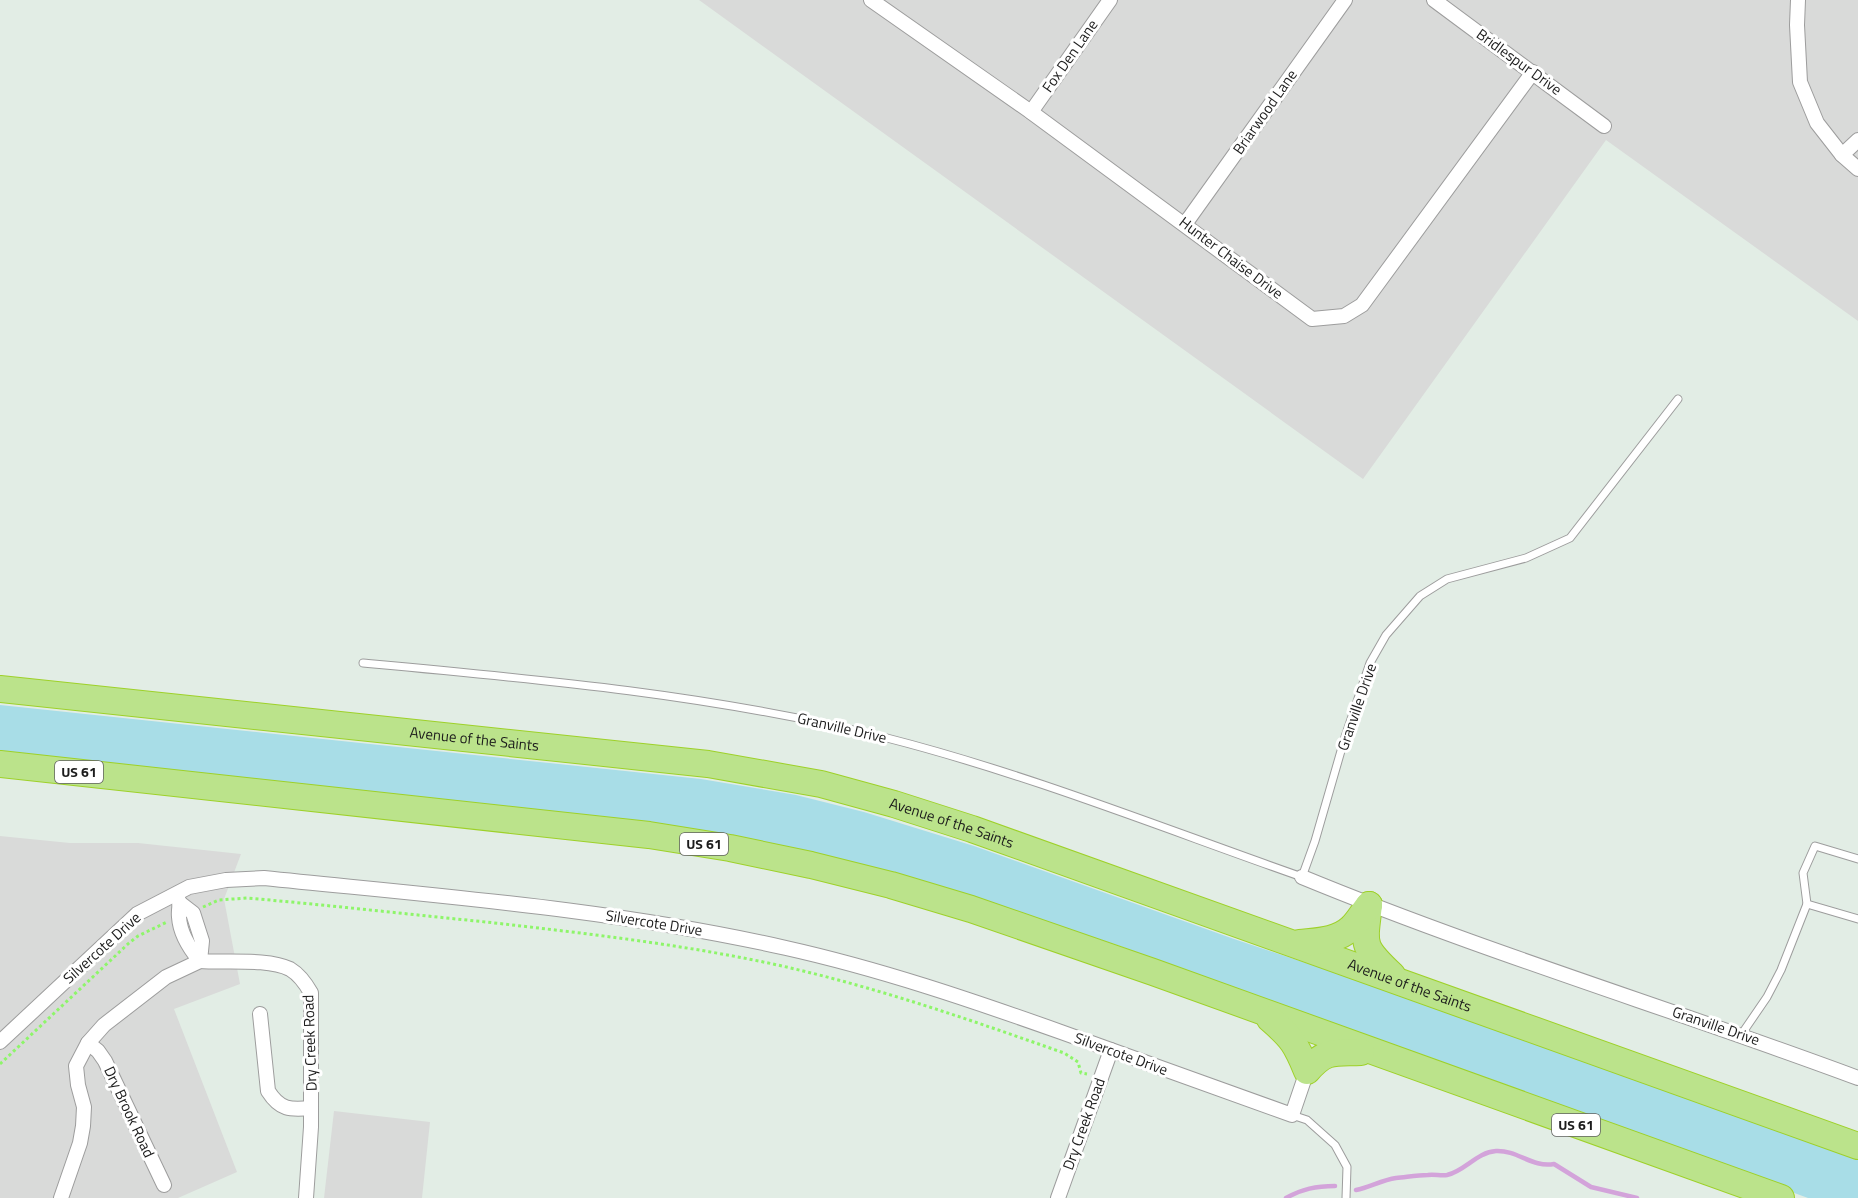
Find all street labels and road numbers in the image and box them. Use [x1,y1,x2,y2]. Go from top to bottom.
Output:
street label: Fox Den Lane [1036,15,1103,97]
street label: Bridlespur Drive [1472,23,1567,101]
street label: Briarwood Lane [1227,64,1302,159]
street label: Hunter Chaise Drive [1174,211,1288,304]
street label: Granville Drive [1331,660,1382,754]
street label: Granville Drive [795,706,889,749]
street label: Avenue of the Saints [409,720,540,757]
road number: US 61 [55,761,103,783]
street label: Avenue of the Saints [887,791,1017,854]
road number: US 61 [680,833,728,855]
street label: Silvercote Drive [604,903,704,942]
street label: Silvercote Drive [58,906,146,989]
street label: Avenue of the Saints [1345,952,1475,1018]
street label: Dry Creek Road [296,994,323,1092]
street label: Granville Drive [1669,1000,1763,1051]
street label: Silvercote Drive [1071,1026,1171,1081]
street label: Dry Brook Road [98,1062,161,1161]
street label: Dry Creek Road [1056,1074,1111,1173]
road number: US 61 [1552,1114,1600,1136]

